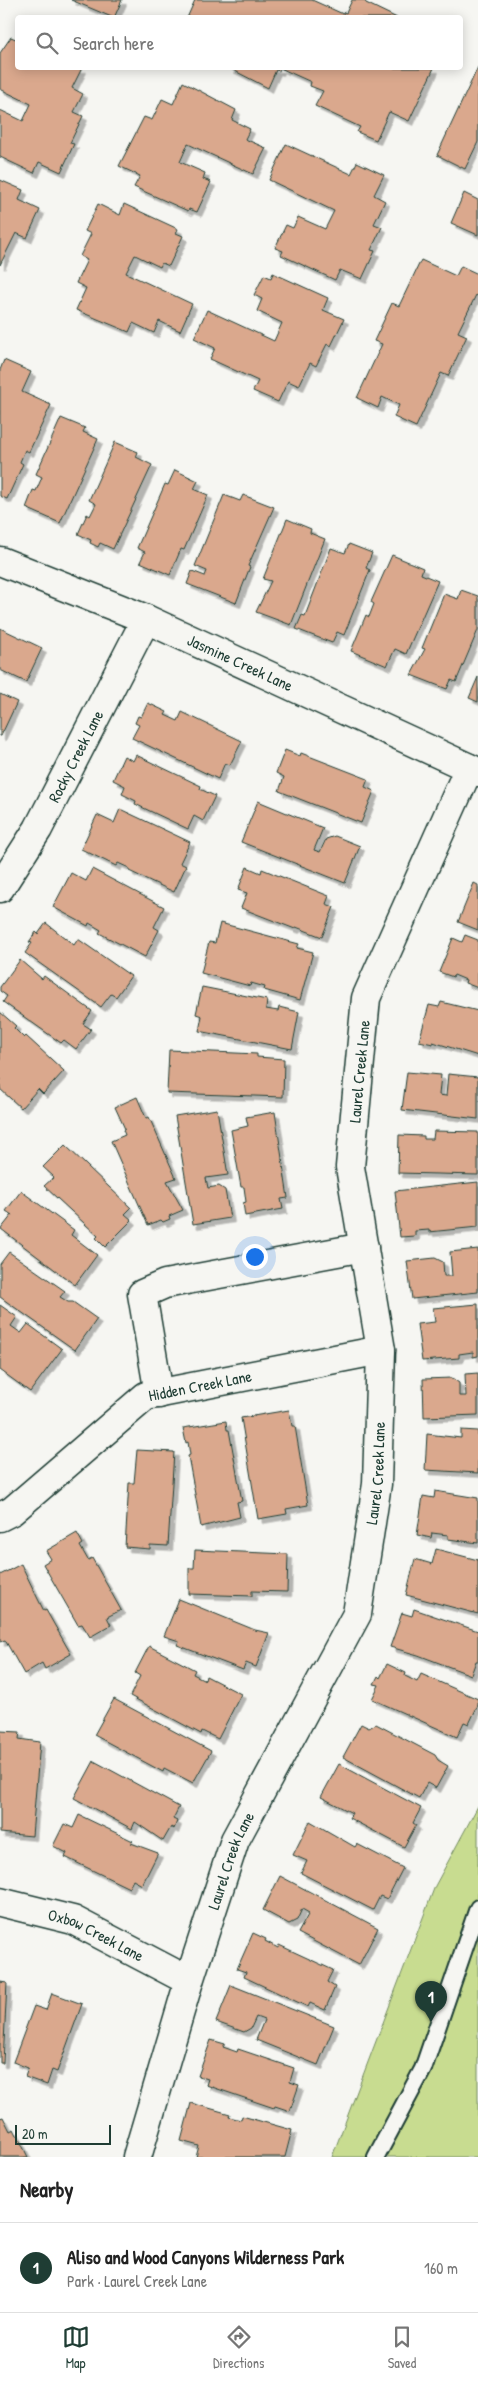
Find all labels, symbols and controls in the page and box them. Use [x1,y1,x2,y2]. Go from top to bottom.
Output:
search box [15,15,463,70]
icon: search [33,29,61,57]
text: Search here [73,30,154,56]
street label: Jasmine Creek Lane [184,629,297,697]
street label: Rocky Creek Lane [43,706,109,806]
street label: Laurel Creek Lane [343,1018,375,1124]
your location [242,1244,268,1270]
street label: Hidden Creek Lane [146,1364,254,1406]
street label: Laurel Creek Lane [360,1421,390,1526]
street label: Laurel Creek Lane [202,1807,260,1912]
street label: Oxbow Creek Lane [46,1903,148,1967]
pin: 1 [415,1981,447,2022]
scale bar [15,2122,111,2145]
text: 20 m [22,2124,48,2143]
text: Nearby [20,2175,73,2204]
text: Aliso and Wood Canyons Wilderness Park [67,2244,344,2270]
text: 1 [33,2257,39,2279]
text: 160 m [424,2257,458,2279]
text: Park · Laurel Creek Lane [67,2270,207,2292]
tab: Map [62,2323,90,2372]
tab: Directions [213,2323,264,2372]
tab: Saved [388,2323,416,2372]

